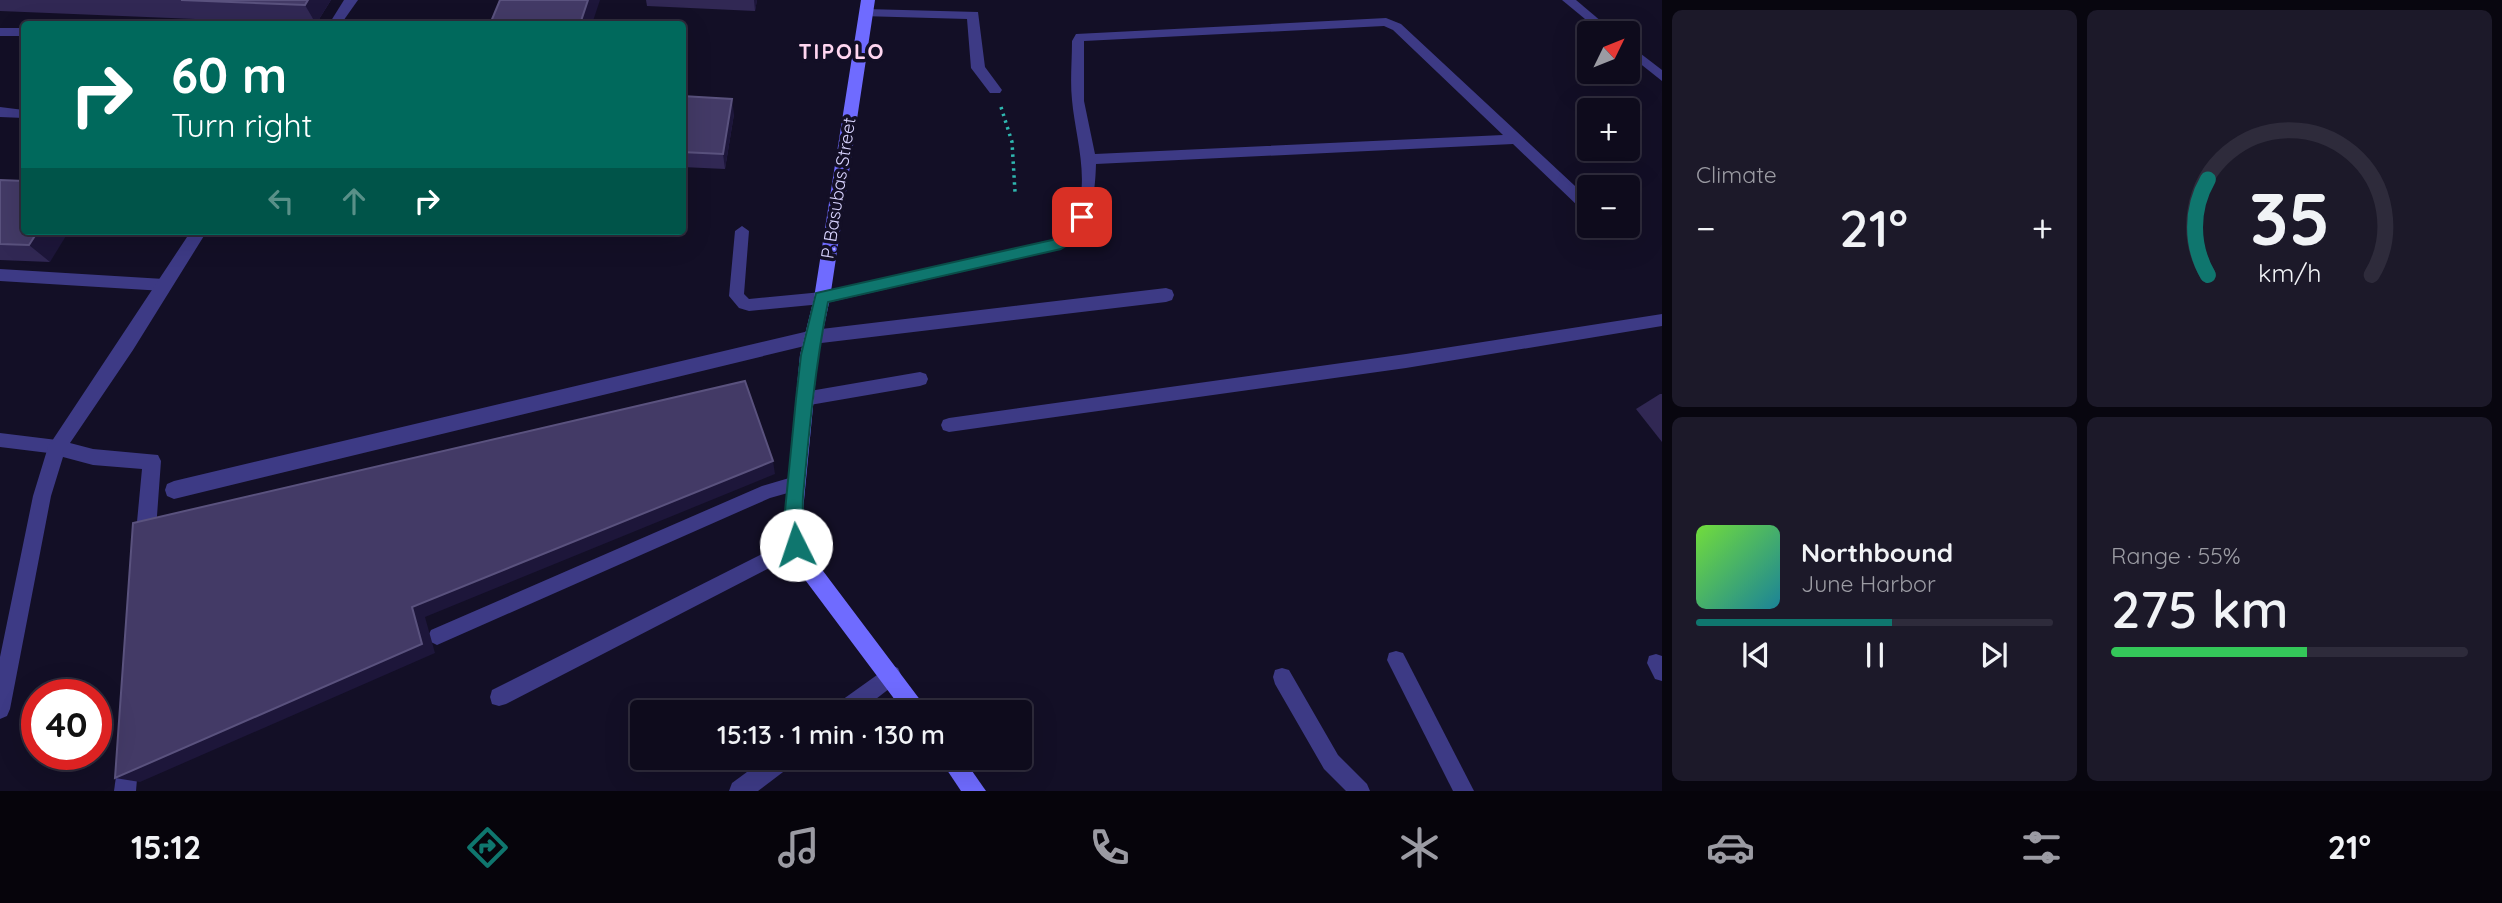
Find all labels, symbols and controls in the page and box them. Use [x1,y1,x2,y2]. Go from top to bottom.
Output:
north arrow [1577,21,1640,84]
map controls [1577,21,1640,238]
district label: TIPOLO [798,38,886,64]
text: 60 m [171,44,287,105]
icon: right [56,49,147,140]
button: + [1577,98,1640,161]
text: Turn right [171,105,312,145]
street label: P. Basubas Street [815,116,861,260]
text: Climate [1696,160,1777,189]
text: 35 [2249,172,2330,263]
button: − [1577,175,1640,238]
icon: left [262,182,300,220]
icon: ahead [335,182,373,220]
icon: right [408,182,446,220]
pin [1052,187,1112,247]
text: 21° [1839,195,1908,260]
icon: arrive [1063,198,1101,236]
text: − [1696,204,1716,252]
text: + [2032,204,2053,252]
text: km/h [2258,256,2321,287]
position arrow [759,508,833,582]
text: Northbound [1801,536,1953,569]
text: Range · 55% [2111,541,2241,570]
text: June Harbor [1801,569,1936,598]
text: 275 km [2111,576,2289,641]
icon: previous [1737,636,1775,674]
icon: pause [1856,636,1894,674]
icon: next [1975,636,2013,674]
speed limit sign: 40 [21,679,112,770]
text: 15:13 · 1 min · 130 m [717,718,945,751]
icon: directions [463,823,512,872]
icon: music [774,823,823,872]
icon: phone [1085,823,1134,872]
icon: climate [1395,823,1444,872]
icon: car [1706,823,1755,872]
icon: filters [2017,823,2066,872]
text: 15:12 [131,827,201,867]
text: 21° [2328,827,2371,867]

